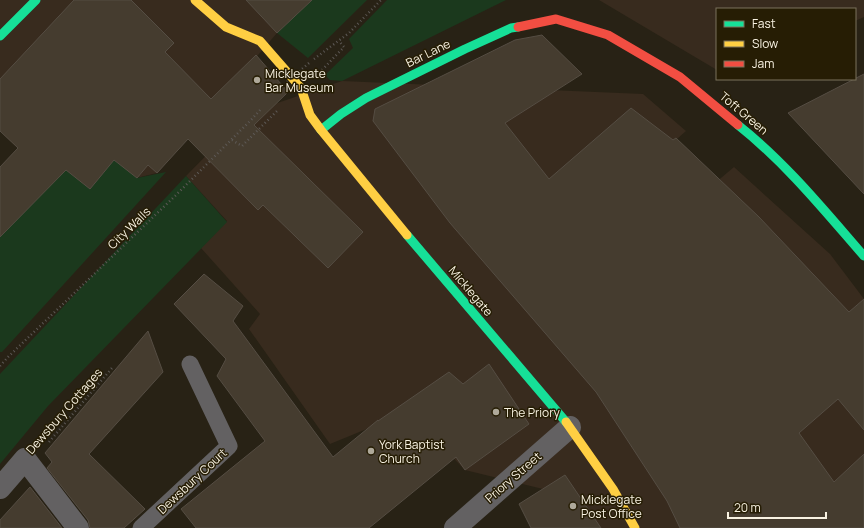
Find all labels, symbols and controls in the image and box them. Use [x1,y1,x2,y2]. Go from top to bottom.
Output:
legend [716,8,856,80]
text: Fast [752,15,776,32]
street label: Bar Lane [403,35,453,71]
text: Slow [752,35,778,52]
text: Jam [752,55,774,72]
place label: Micklegate Bar Museum [265,65,334,96]
marker: Micklegate Bar Museum [252,75,262,85]
street label: Toft Green [716,88,772,138]
street label: City Walls [104,203,154,253]
street label: Micklegate [445,262,497,320]
street label: Dewsbury Cottages [22,364,106,458]
place label: The Priory [504,404,560,421]
marker: The Priory [491,407,501,417]
place label: York Baptist Church [379,436,445,467]
street label: Dewsbury Court [154,444,231,518]
marker: York Baptist Church [366,446,376,456]
street label: Priory Street [481,448,545,506]
place label: Micklegate Post Office [581,491,642,522]
scale bar [728,494,826,520]
text: 20 m [734,499,761,516]
marker: Micklegate Post Office [568,501,578,511]

